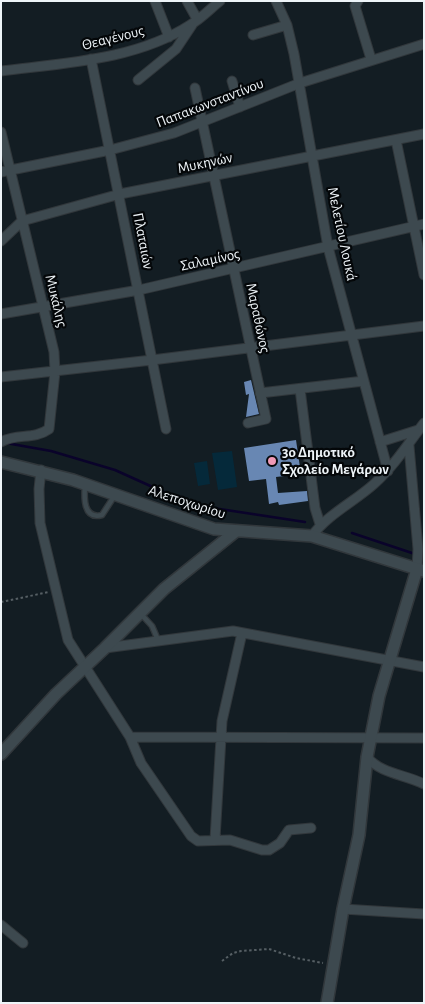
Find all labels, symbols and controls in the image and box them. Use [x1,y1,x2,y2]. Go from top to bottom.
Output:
street label: Θεαγένους [80,22,146,54]
street label: Παπακωνσταντίνου [154,74,266,132]
street label: Μυκηνών [176,148,234,178]
street label: Μελετίου Λουκά [323,185,361,283]
street label: Πλαταιών [129,211,157,271]
street label: Σαλαμίνος [179,245,241,275]
street label: Μυκάλης [41,273,71,329]
street label: Μαραθώνος [242,281,274,355]
place label: 3ο Δημοτικό Σχολείο Μεγάρων [282,443,389,478]
marker: 3ο Δημοτικό Σχολείο Μεγάρων [266,455,278,467]
street label: Αλεποχωρίου [146,481,228,523]

